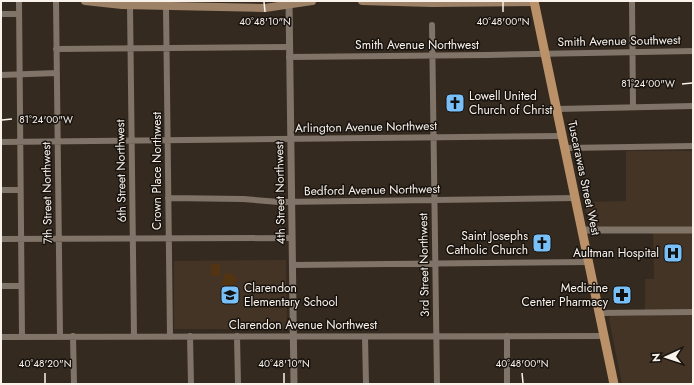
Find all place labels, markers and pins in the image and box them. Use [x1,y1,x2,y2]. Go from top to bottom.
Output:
place label: Lowell United Church of Christ [469,87,553,119]
church icon: Lowell United Church of Christ [444,92,466,114]
place label: Saint Josephs Catholic Church [446,227,528,259]
church icon: Saint Josephs Catholic Church [531,232,553,254]
hospital icon: Aultman Hospital [662,242,684,264]
place label: Aultman Hospital [573,244,659,262]
place label: Clarendon Elementary School [244,279,338,311]
place label: Medicine Center Pharmacy [522,279,609,311]
school or university icon: Clarendon Elementary School [219,284,241,306]
pharmacy icon: Medicine Center Pharmacy [611,284,633,306]

